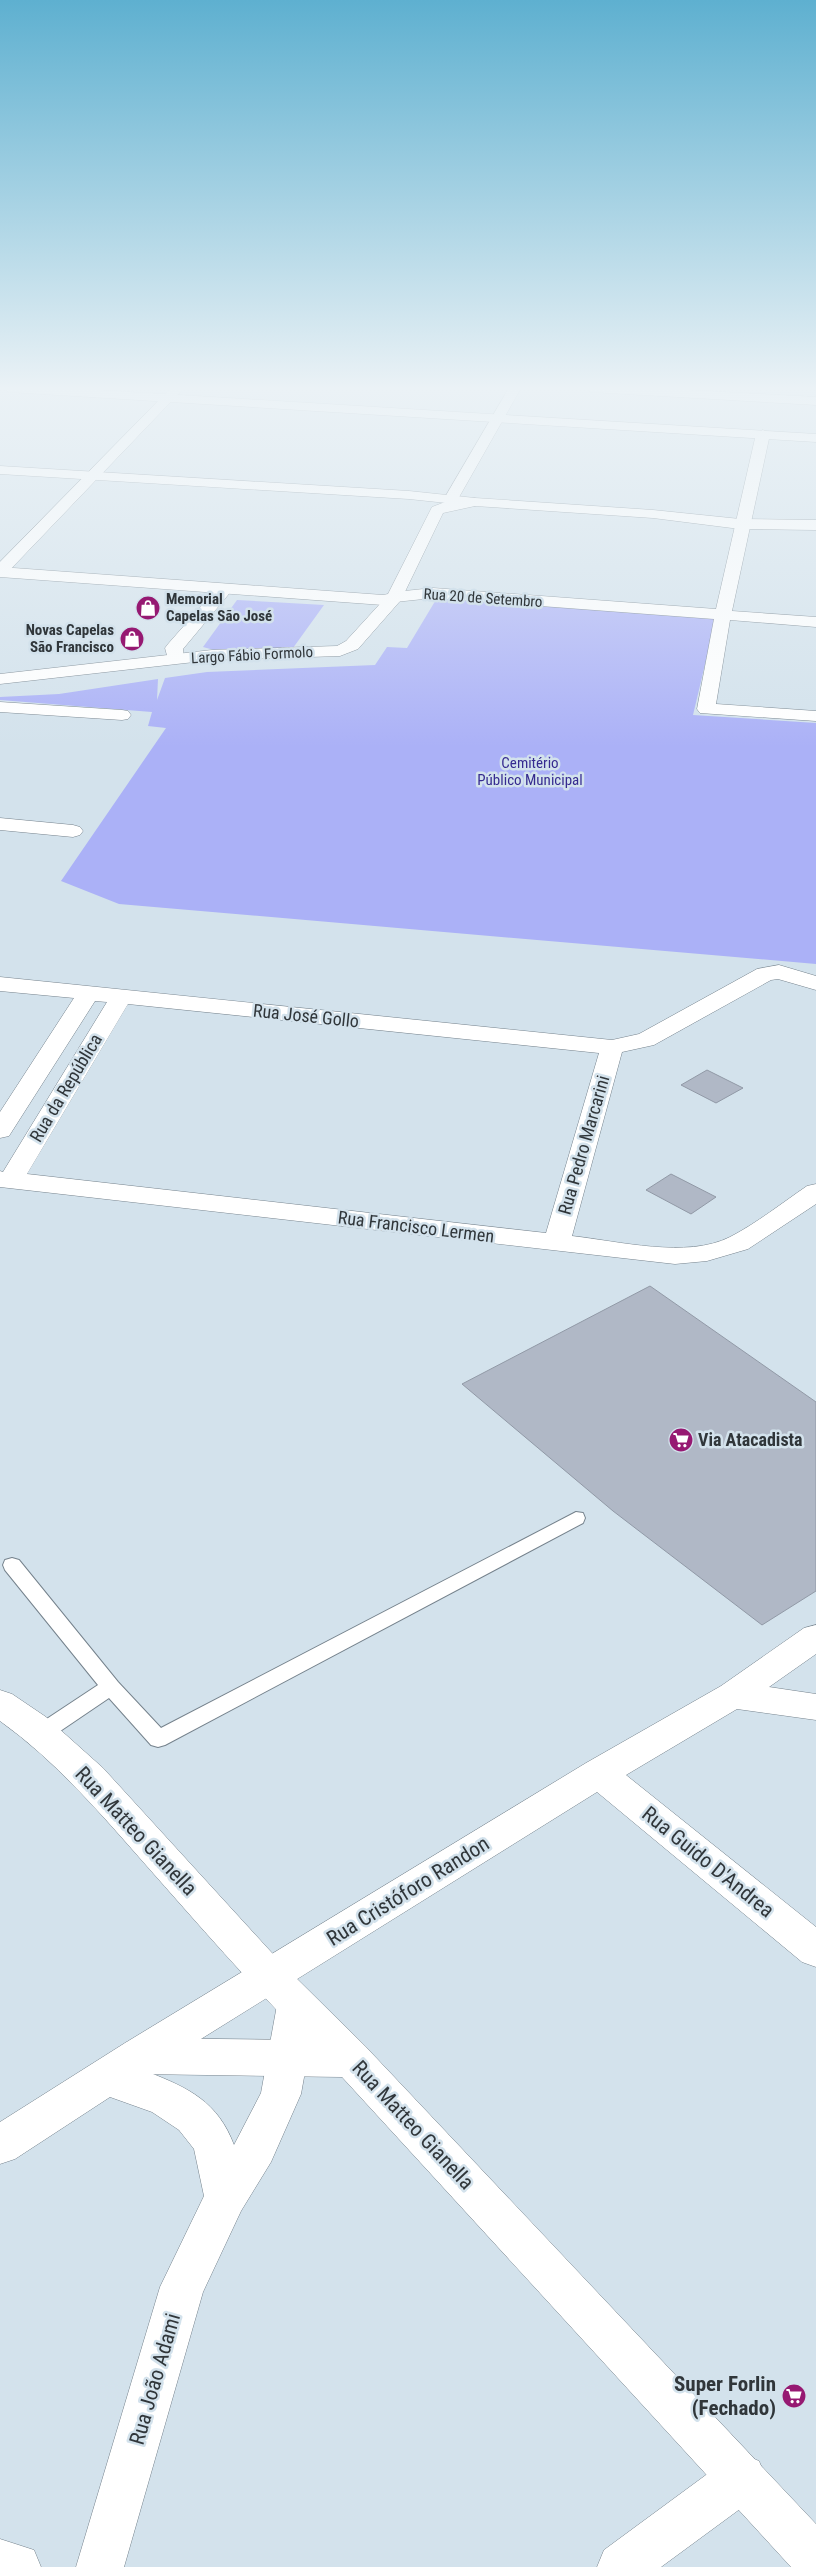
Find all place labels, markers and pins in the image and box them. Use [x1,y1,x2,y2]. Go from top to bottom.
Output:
place label: Memorial Capelas São José [166,590,272,625]
shop icon: Memorial Capelas São José [135,595,161,621]
place label: Novas Capelas São Francisco [26,621,114,656]
shop icon: Novas Capelas São Francisco [119,626,145,652]
supermarket icon: Via Atacadista [668,1427,694,1453]
place label: Via Atacadista [698,1429,803,1450]
place label: Super Forlin (Fechado) [674,2372,776,2420]
supermarket icon: Super Forlin (Fechado) [781,2383,807,2409]

